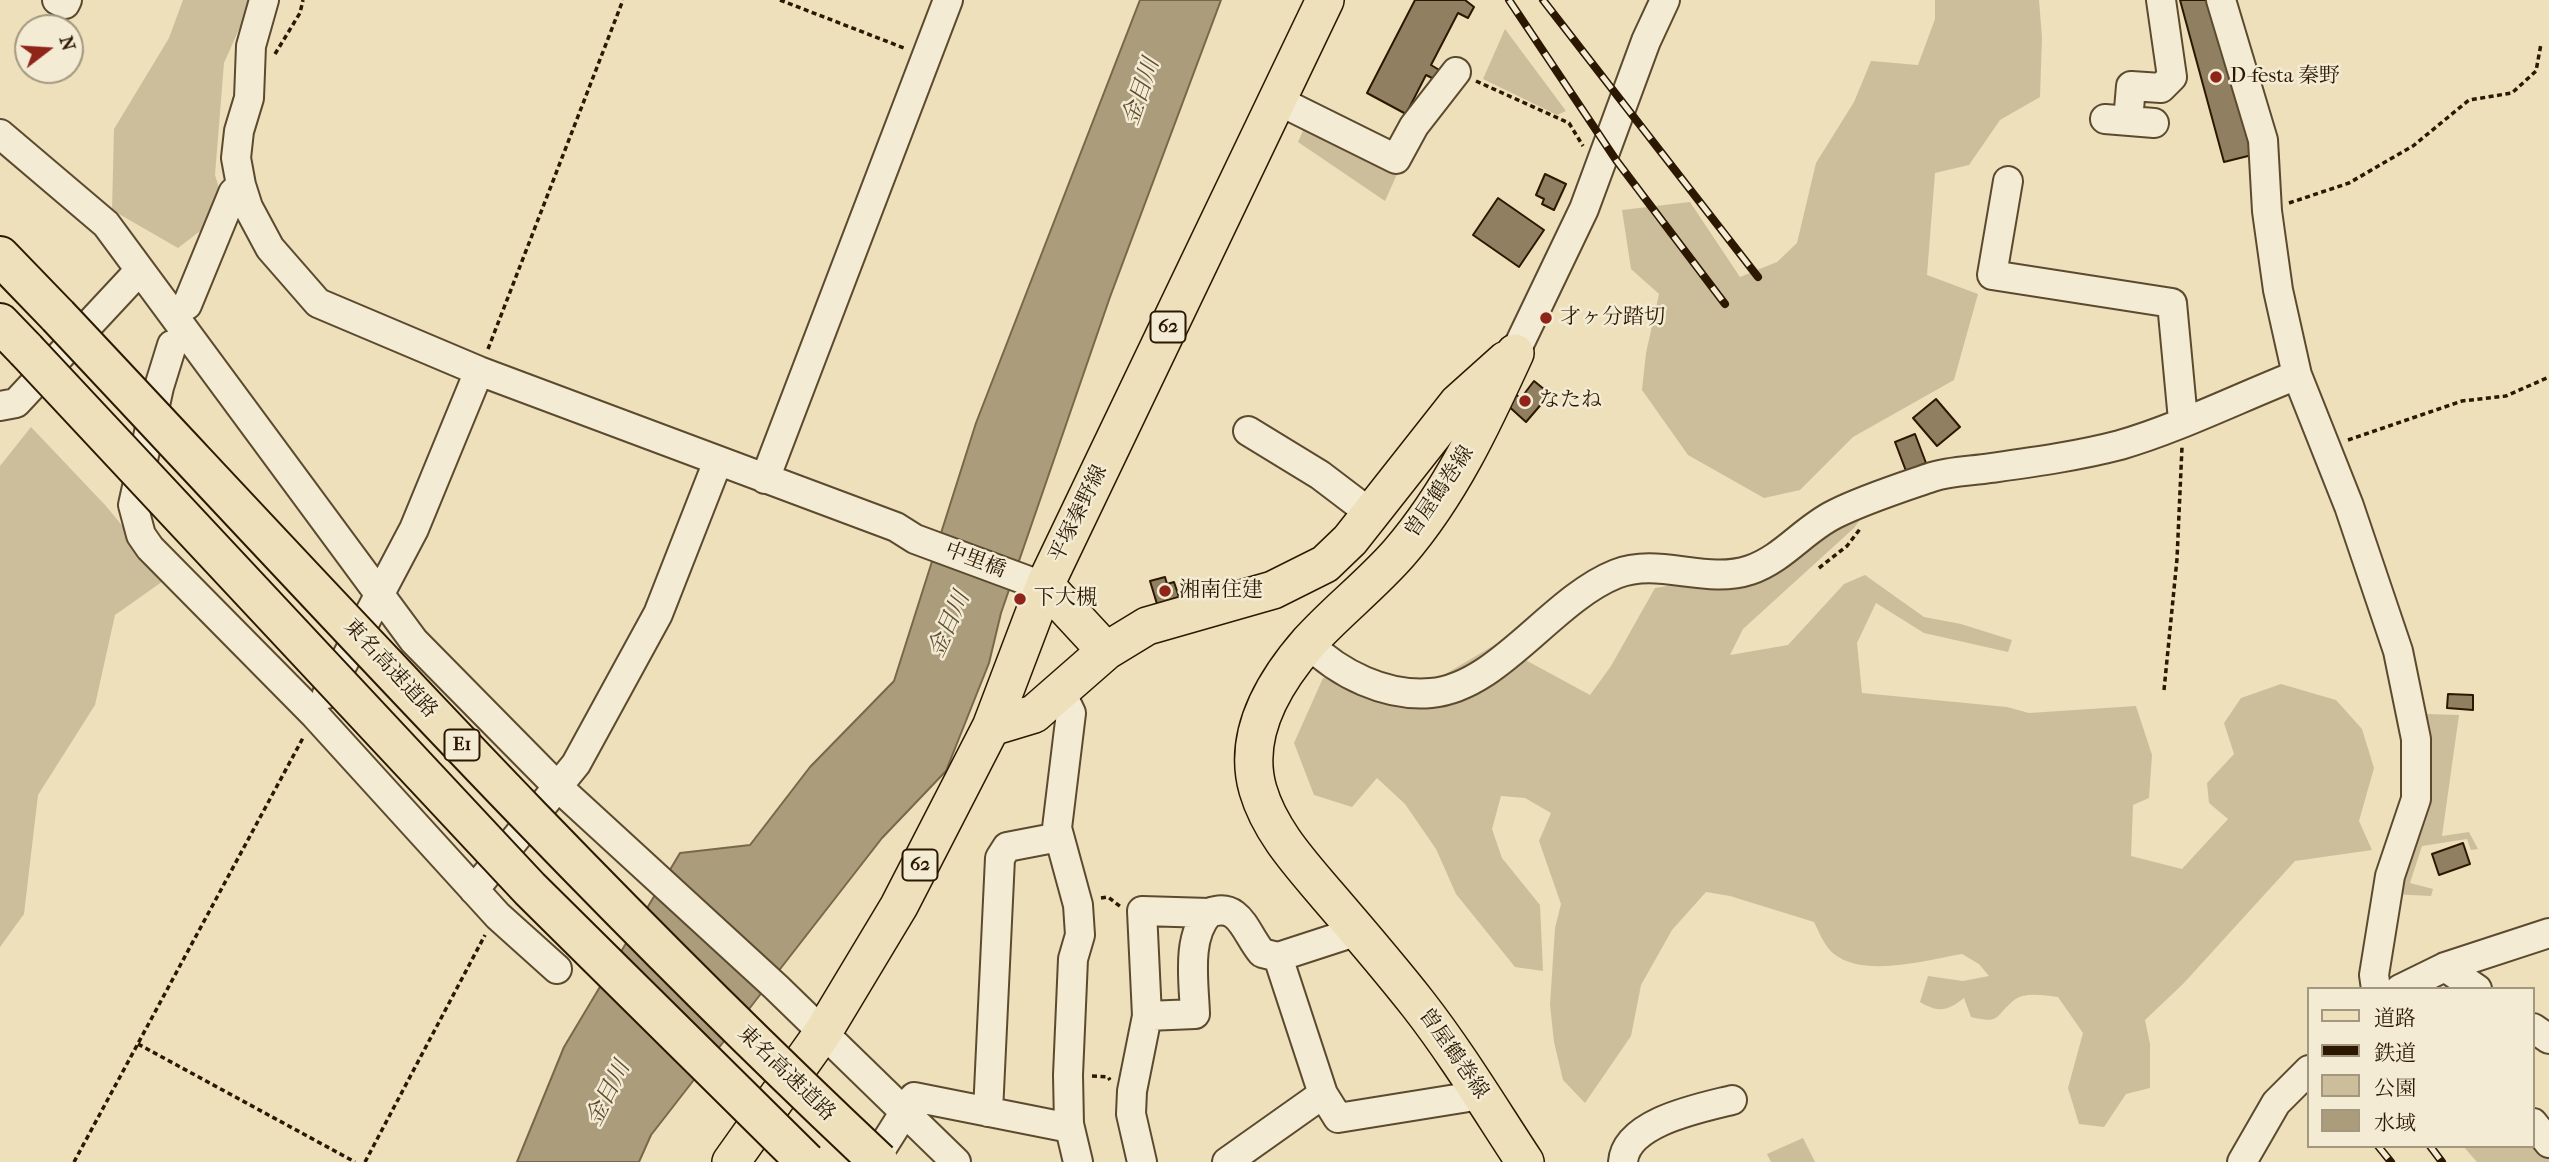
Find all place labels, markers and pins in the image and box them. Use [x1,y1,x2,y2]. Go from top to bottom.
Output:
place label: D-festa 秦野 [2230,64,2340,90]
marker: D-festa 秦野 [2208,69,2224,85]
place label: 才ヶ分踏切 [1560,305,1665,331]
marker: 才ヶ分踏切 [1538,310,1554,326]
place label: なたね [1539,388,1602,414]
marker: なたね [1517,393,1533,409]
place label: 湘南住建 [1179,578,1263,604]
marker: 湘南住建 [1157,583,1173,599]
place label: 下大槻 [1034,586,1097,612]
marker: 下大槻 [1012,591,1028,607]

